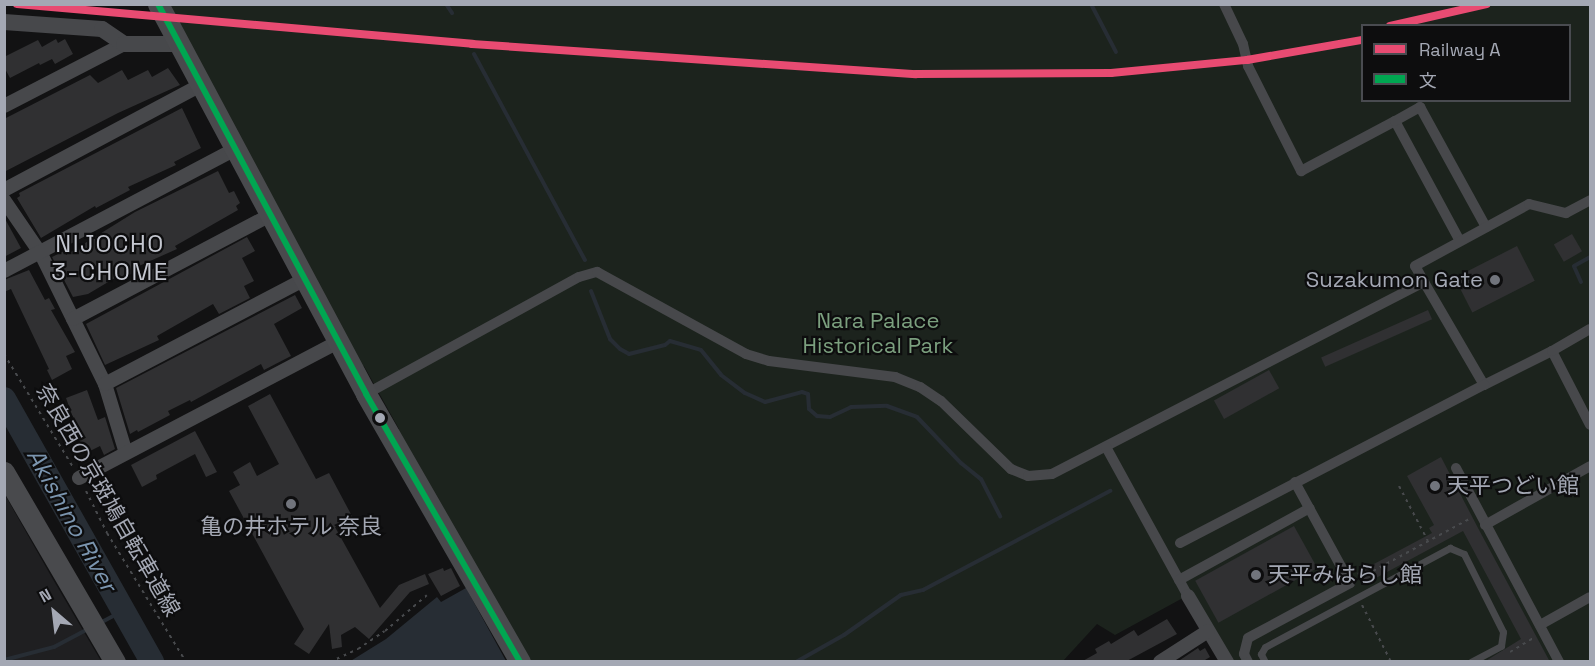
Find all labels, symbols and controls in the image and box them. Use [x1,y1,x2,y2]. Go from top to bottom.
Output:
legend [1361,24,1571,102]
text: Railway A [1419,38,1501,61]
text: 文 [1419,69,1437,92]
district label: NIJOCHO 3-CHOME [51,230,169,286]
place label: Suzakumon Gate [1306,267,1483,293]
marker: Suzakumon Gate [1488,273,1502,287]
park label: Nara Palace Historical Park [803,307,953,358]
street label: 奈良西の京斑鳩自転車道線 [31,379,185,621]
unlabelled marker [374,412,386,424]
water label: Akishino River [21,443,123,597]
place label: 天平つどい館 [1447,473,1579,499]
marker: 天平つどい館 [1428,479,1442,493]
marker: 亀の井ホテル 奈良 [284,497,298,511]
place label: 亀の井ホテル 奈良 [200,514,382,540]
place label: 天平みはらし館 [1268,562,1422,588]
marker: 天平みはらし館 [1249,568,1263,582]
north arrow [24,582,84,642]
text: N [36,584,55,607]

